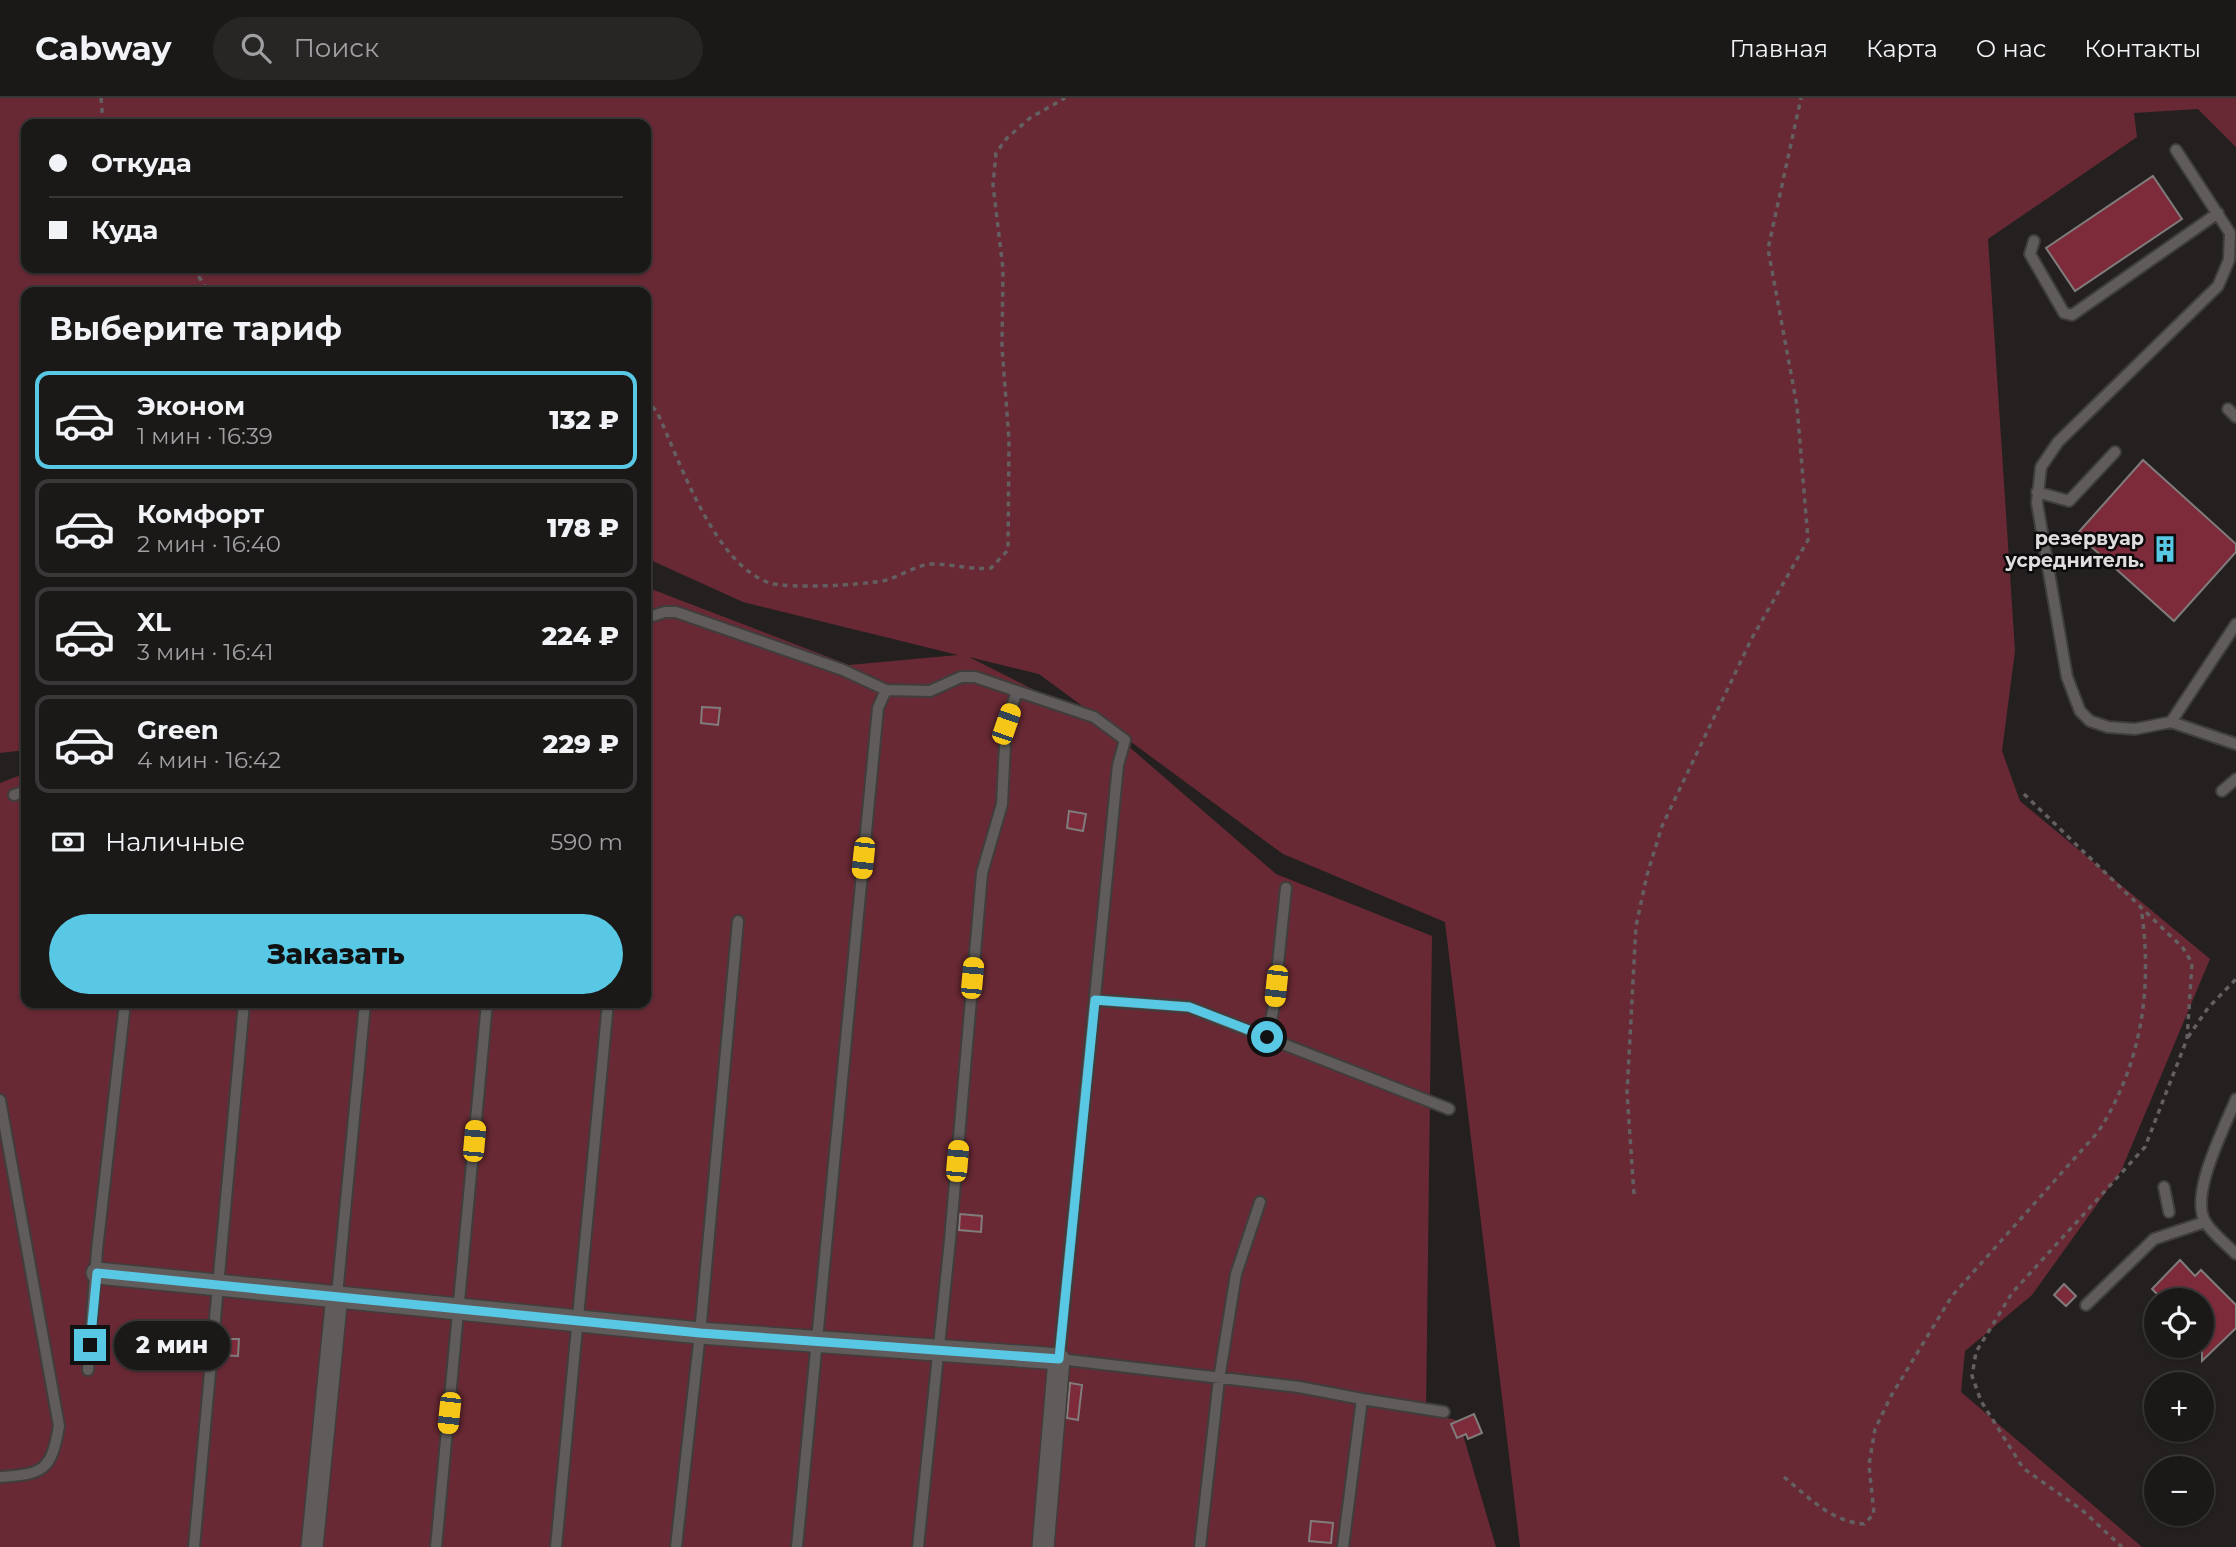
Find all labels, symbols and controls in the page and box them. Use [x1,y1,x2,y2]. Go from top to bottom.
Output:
search box [213,17,703,80]
text: Cabway [35,28,171,68]
icon: search [237,29,275,67]
text: Поиск [293,32,379,64]
text: Главная [1730,34,1828,63]
text: Карта [1866,34,1938,63]
text: О нас [1976,34,2046,63]
text: Контакты [2084,34,2201,63]
text: Откуда [91,147,192,179]
text: Куда [91,214,158,246]
text: Выберите тариф [49,309,342,348]
icon: car [53,389,116,452]
text: Эконом [137,390,245,422]
text: 132 ₽ [549,404,619,436]
text: 1 мин · 16:39 [137,422,273,450]
icon: car [53,497,116,560]
text: Комфорт [137,498,264,530]
text: 178 ₽ [547,512,619,544]
place label: резервуар усреднитель. [2004,527,2144,572]
text: 2 мин · 16:40 [137,530,281,558]
building icon: резервуар усреднитель. [2150,534,2180,564]
icon: car [53,605,116,668]
text: XL [137,606,171,638]
text: 224 ₽ [542,620,619,652]
text: 3 мин · 16:41 [137,638,273,666]
car [990,701,1023,747]
icon: car [53,713,116,776]
text: Green [137,714,219,746]
text: 229 ₽ [543,728,619,760]
text: 4 мин · 16:42 [137,746,281,774]
icon: cash [49,823,87,861]
text: Наличные [105,826,245,858]
text: 590 m [550,828,623,856]
car [851,836,876,880]
button: Заказать [49,914,623,994]
car [960,956,985,1000]
car [1264,964,1289,1008]
route start [1251,1021,1283,1053]
car [462,1119,487,1163]
car [945,1139,970,1183]
map controls [2144,1288,2214,1526]
button: locate [2144,1288,2214,1358]
callout: 2 мин [114,1320,230,1370]
route end [74,1329,106,1361]
text: 2 мин [136,1331,208,1359]
button: + [2144,1372,2214,1442]
car [437,1391,462,1435]
button: − [2144,1456,2214,1526]

